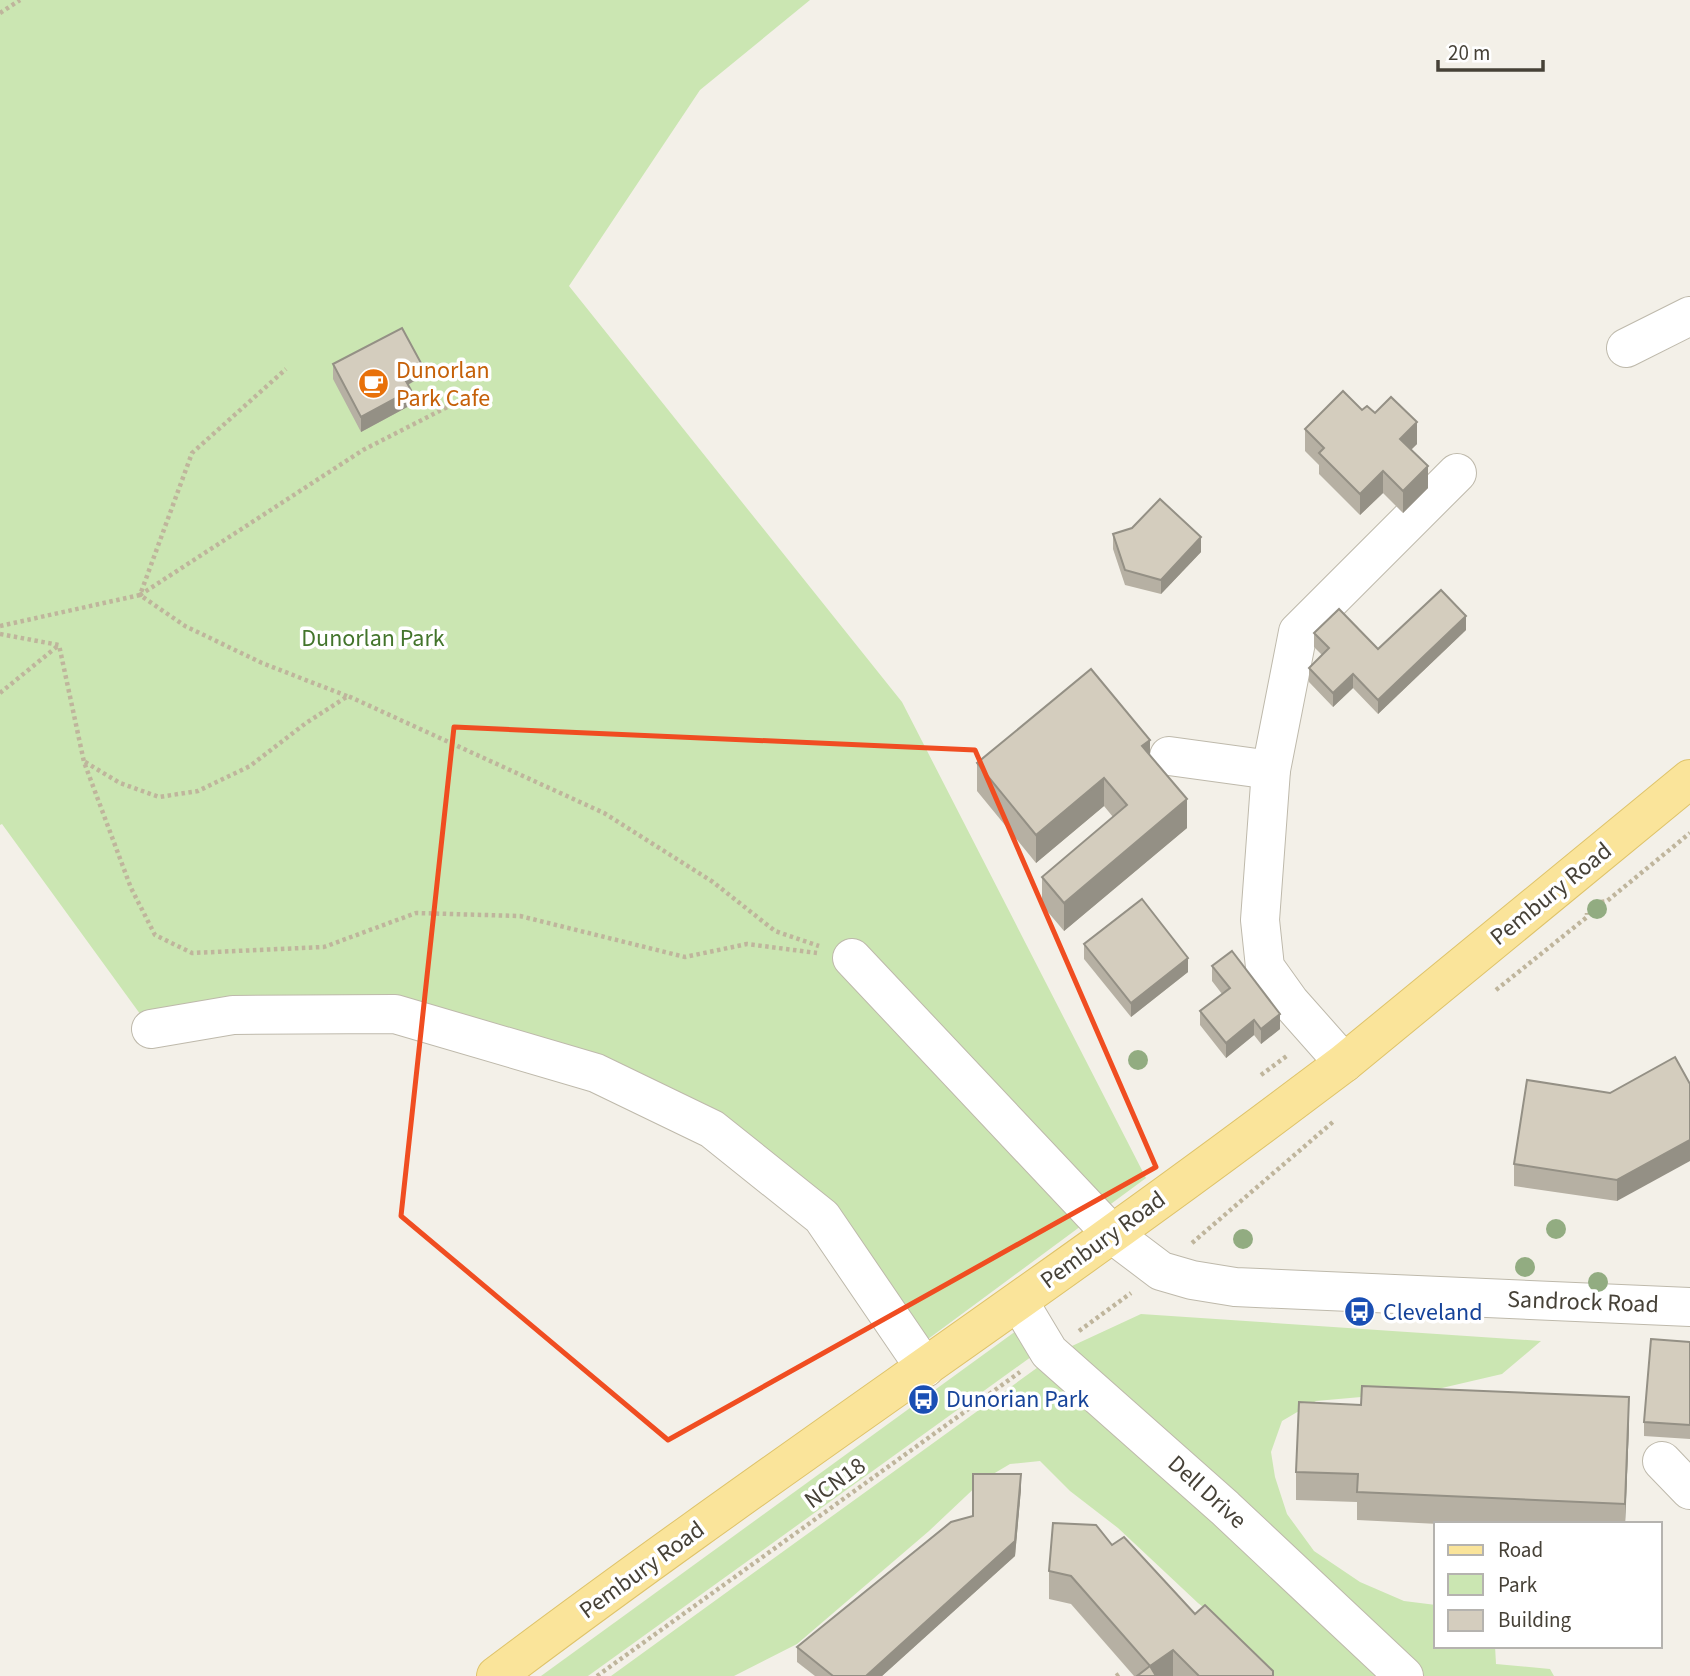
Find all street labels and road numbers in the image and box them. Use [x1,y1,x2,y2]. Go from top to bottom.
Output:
street label: Pembury Road [1483,834,1619,954]
street label: Pembury Road [1033,1182,1173,1298]
street label: Sandrock Road [1507,1282,1659,1322]
street label: Dell Drive [1160,1447,1254,1537]
street label: NCN18 [797,1449,873,1517]
street label: Pembury Road [572,1512,712,1628]

